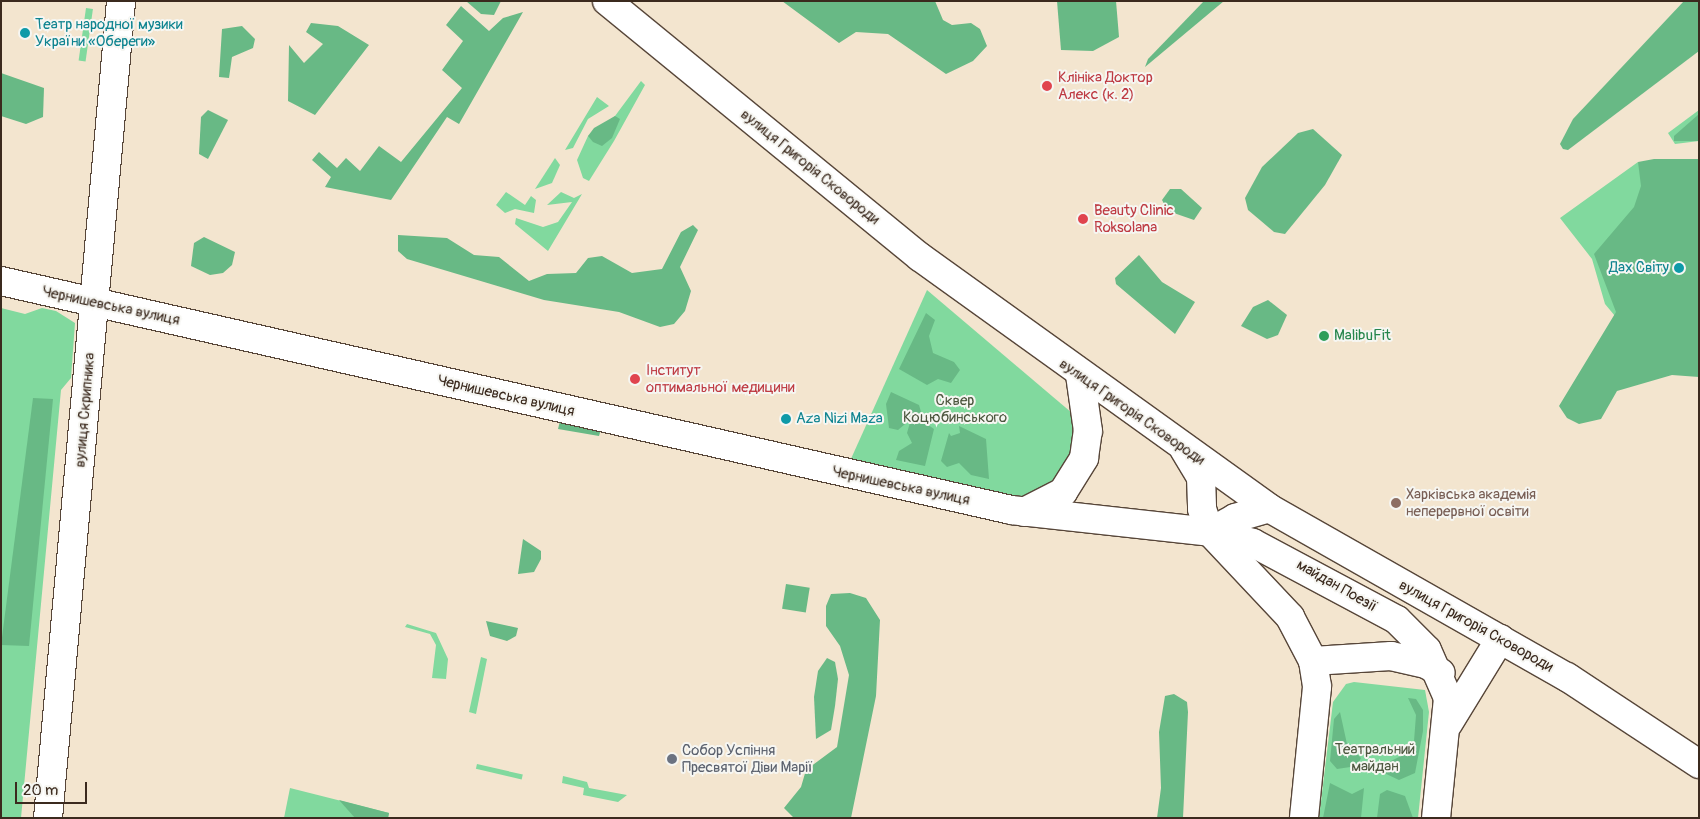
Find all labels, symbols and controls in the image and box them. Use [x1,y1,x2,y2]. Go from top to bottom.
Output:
place label: Театр народної музики України «Обереги» [35,15,183,50]
marker: Театр народної музики України «Обереги» [19,27,31,39]
place label: Клініка Доктор Алекс (к. 2) [1058,68,1153,103]
marker: Клініка Доктор Алекс (к. 2) [1040,79,1054,93]
street label: вулиця Григорія Сковороди [737,105,883,229]
place label: Beauty Clinic Roksolana [1094,201,1174,236]
marker: Beauty Clinic Roksolana [1076,212,1090,226]
place label: Дах Світу [1609,259,1669,277]
marker: Дах Світу [1673,262,1685,274]
street label: Чернишевська вулиця [40,283,182,329]
place label: MalibuFit [1334,327,1391,345]
marker: MalibuFit [1318,330,1330,342]
street label: вулиця Скрипника [71,352,99,468]
street label: вулиця Григорія Сковороди [1056,355,1208,469]
place label: Інститут оптимальної медицини [646,361,795,396]
street label: Чернишевська вулиця [436,371,576,421]
marker: Інститут оптимальної медицини [628,372,642,386]
park label: Сквер Коцюбинського [903,391,1007,426]
place label: Aza Nizi Maza [796,410,883,428]
marker: Aza Nizi Maza [780,413,792,425]
street label: Чернишевська вулиця [830,463,972,509]
place label: Харківська академія неперервної освіти [1406,485,1536,520]
marker: Харківська академія неперервної освіти [1390,497,1402,509]
street label: майдан Поезії [1293,556,1381,616]
street label: вулиця Григорія Сковороди [1396,576,1556,676]
park label: Театральний майдан [1335,740,1415,775]
place label: Собор Успіння Пресвятої Діви Марії [682,741,813,776]
marker: Собор Успіння Пресвятої Діви Марії [666,753,678,765]
scale bar [18,772,90,804]
text: 20 m [23,781,58,800]

